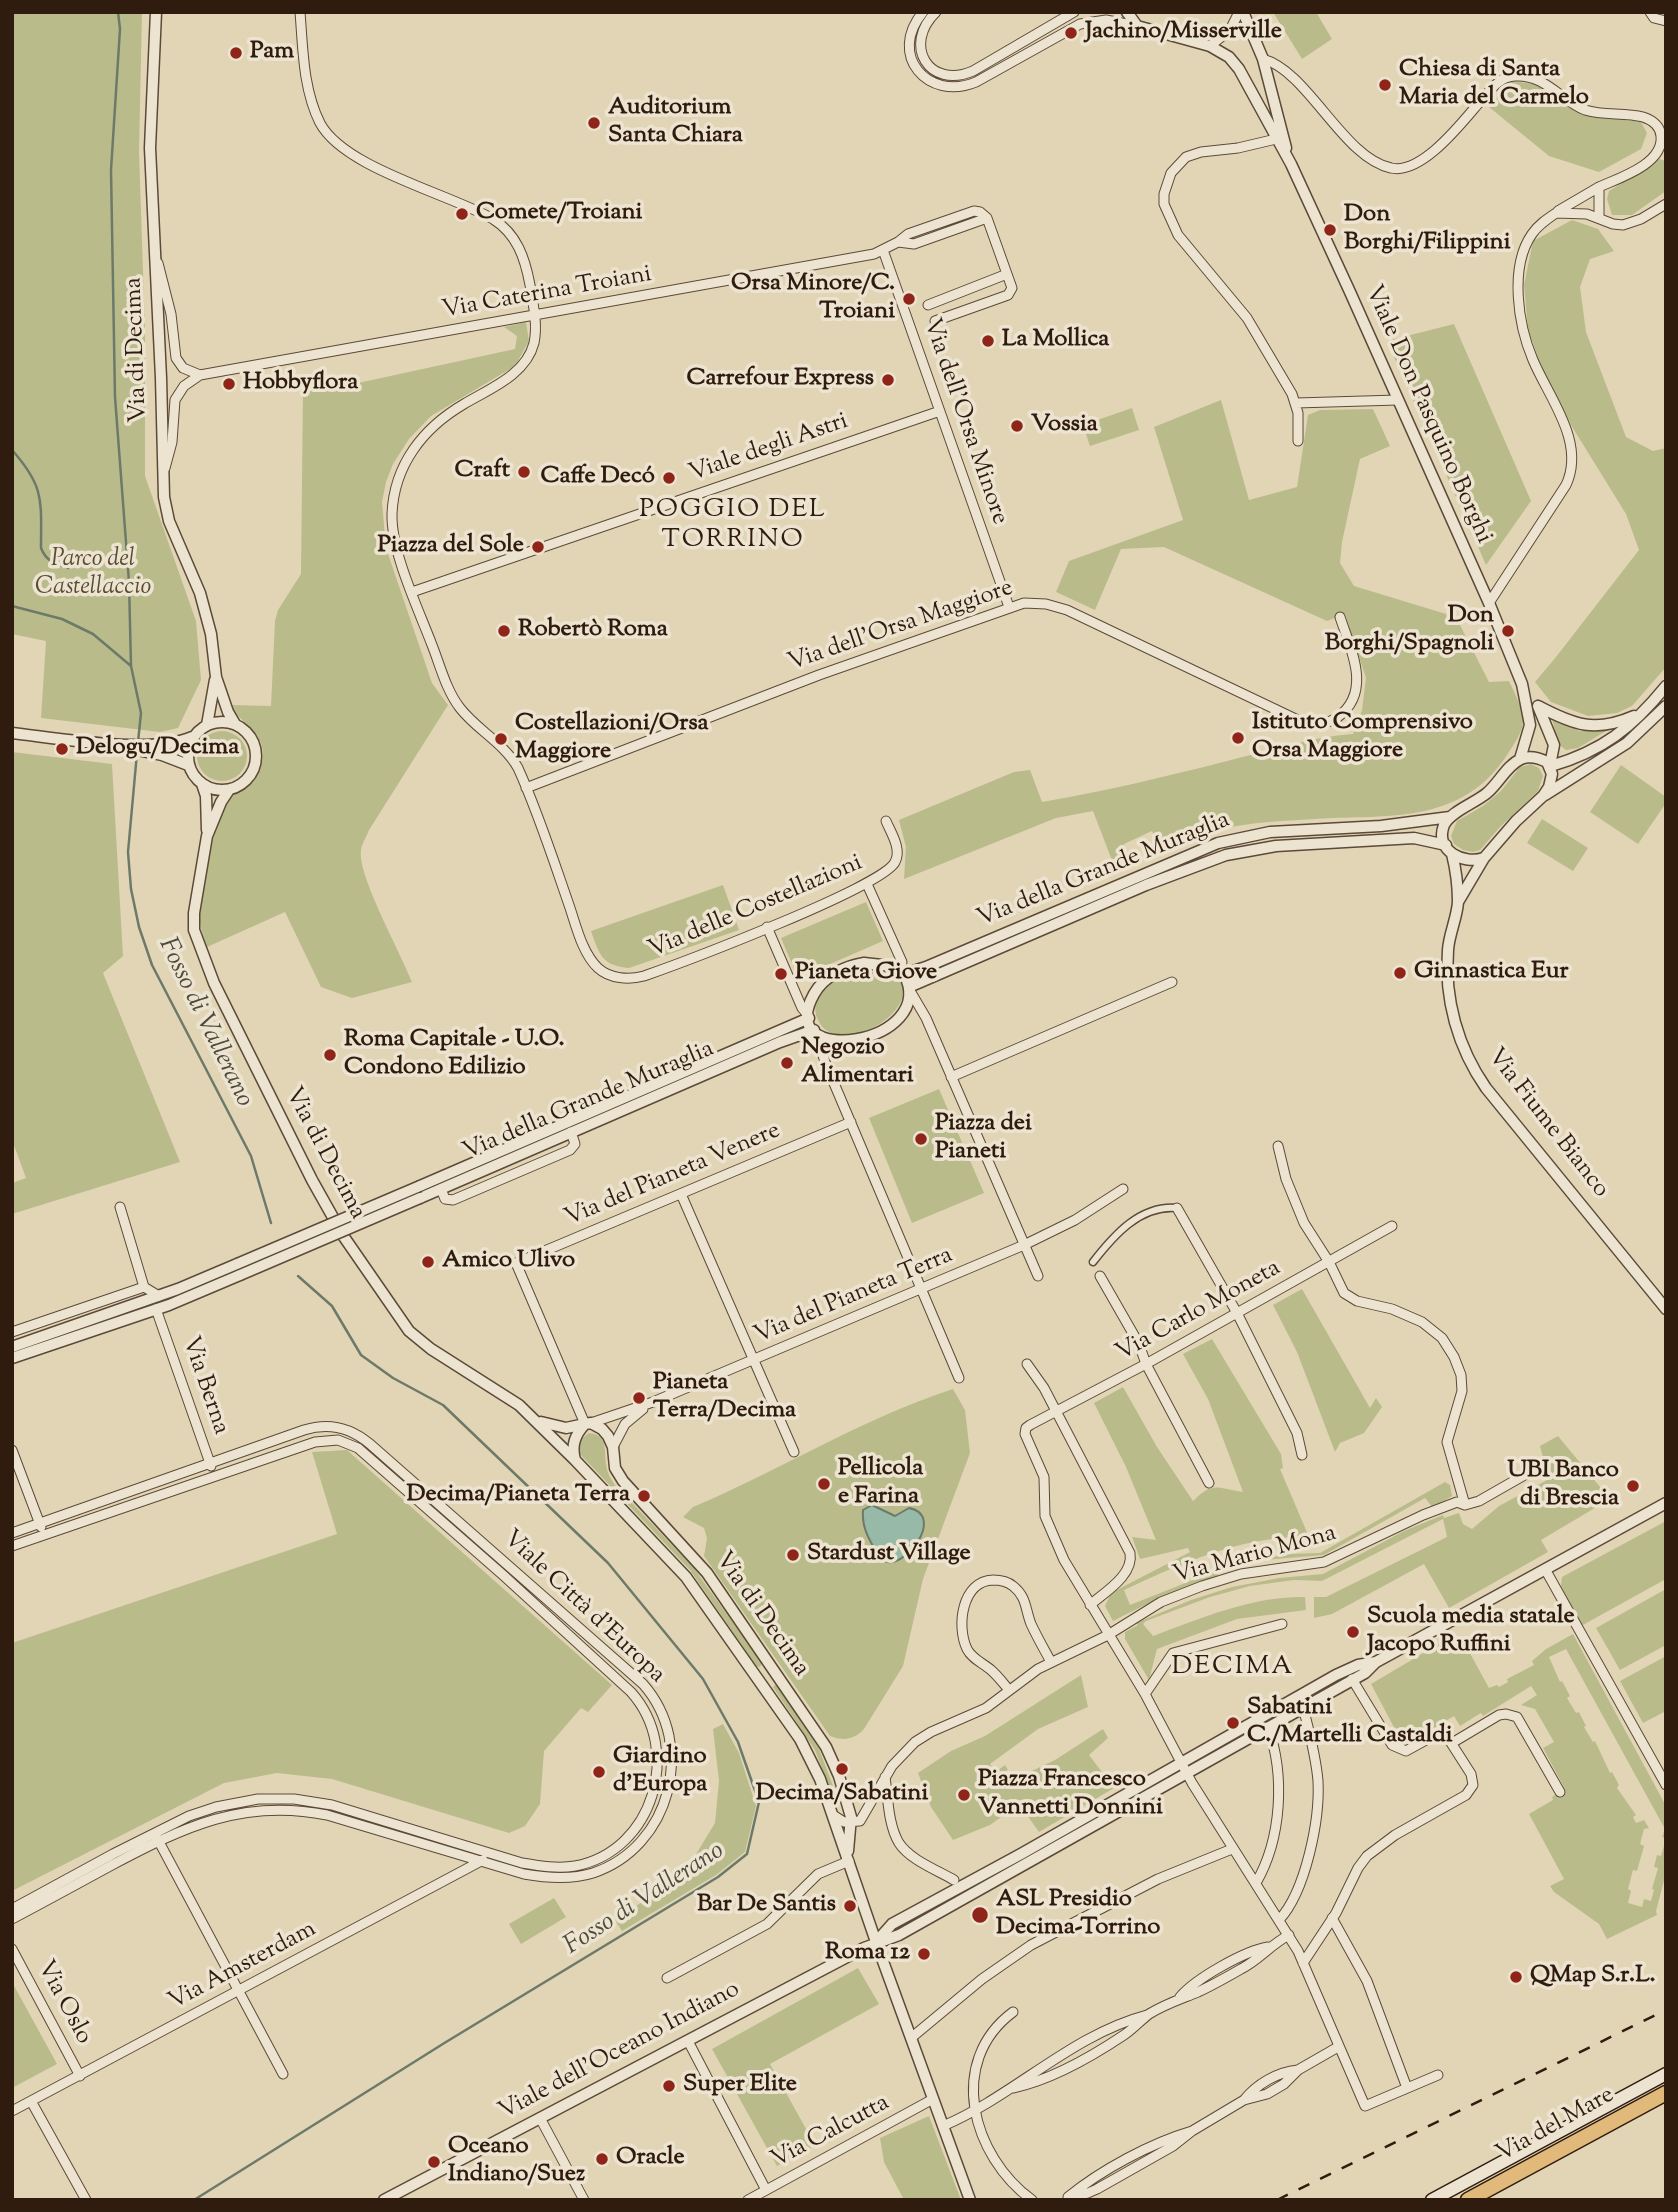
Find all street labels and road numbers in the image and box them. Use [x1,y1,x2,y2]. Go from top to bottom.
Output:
street label: Via Caterina Troiani [440,261,654,327]
street label: Via di Decima [121,277,155,423]
street label: Viale Don Pasquino Borghi [1357,281,1497,549]
street label: Via dell'Orsa Minore [915,315,1013,529]
street label: Viale degli Astri [686,408,852,490]
street label: Via dell'Orsa Maggiore [785,575,1017,679]
street label: Via della Grande Muraglia [974,807,1234,935]
street label: Via delle Costellazioni [645,850,867,966]
street label: Via della Grande Muraglia [459,1036,719,1168]
street label: Via Fiume Bianco [1480,1044,1614,1204]
street label: Via di Decima [277,1083,371,1225]
street label: Via del Pianeta Venere [561,1118,785,1234]
street label: Via del Pianeta Terra [751,1242,957,1352]
street label: Via Carlo Moneta [1112,1255,1286,1369]
street label: Via Berna [174,1333,234,1439]
street label: Via Mario Mona [1170,1520,1340,1592]
street label: Viale Città d'Europa [496,1525,670,1691]
street label: Via di Decima [708,1547,814,1683]
street label: Via Amsterdam [164,1916,322,2018]
street label: Via Oslo [29,1956,97,2050]
street label: Viale dell'Oceano Indiano [495,1976,745,2128]
street label: Via del Mare [1492,2082,1620,2170]
street label: Via Calcutta [767,2090,895,2176]

